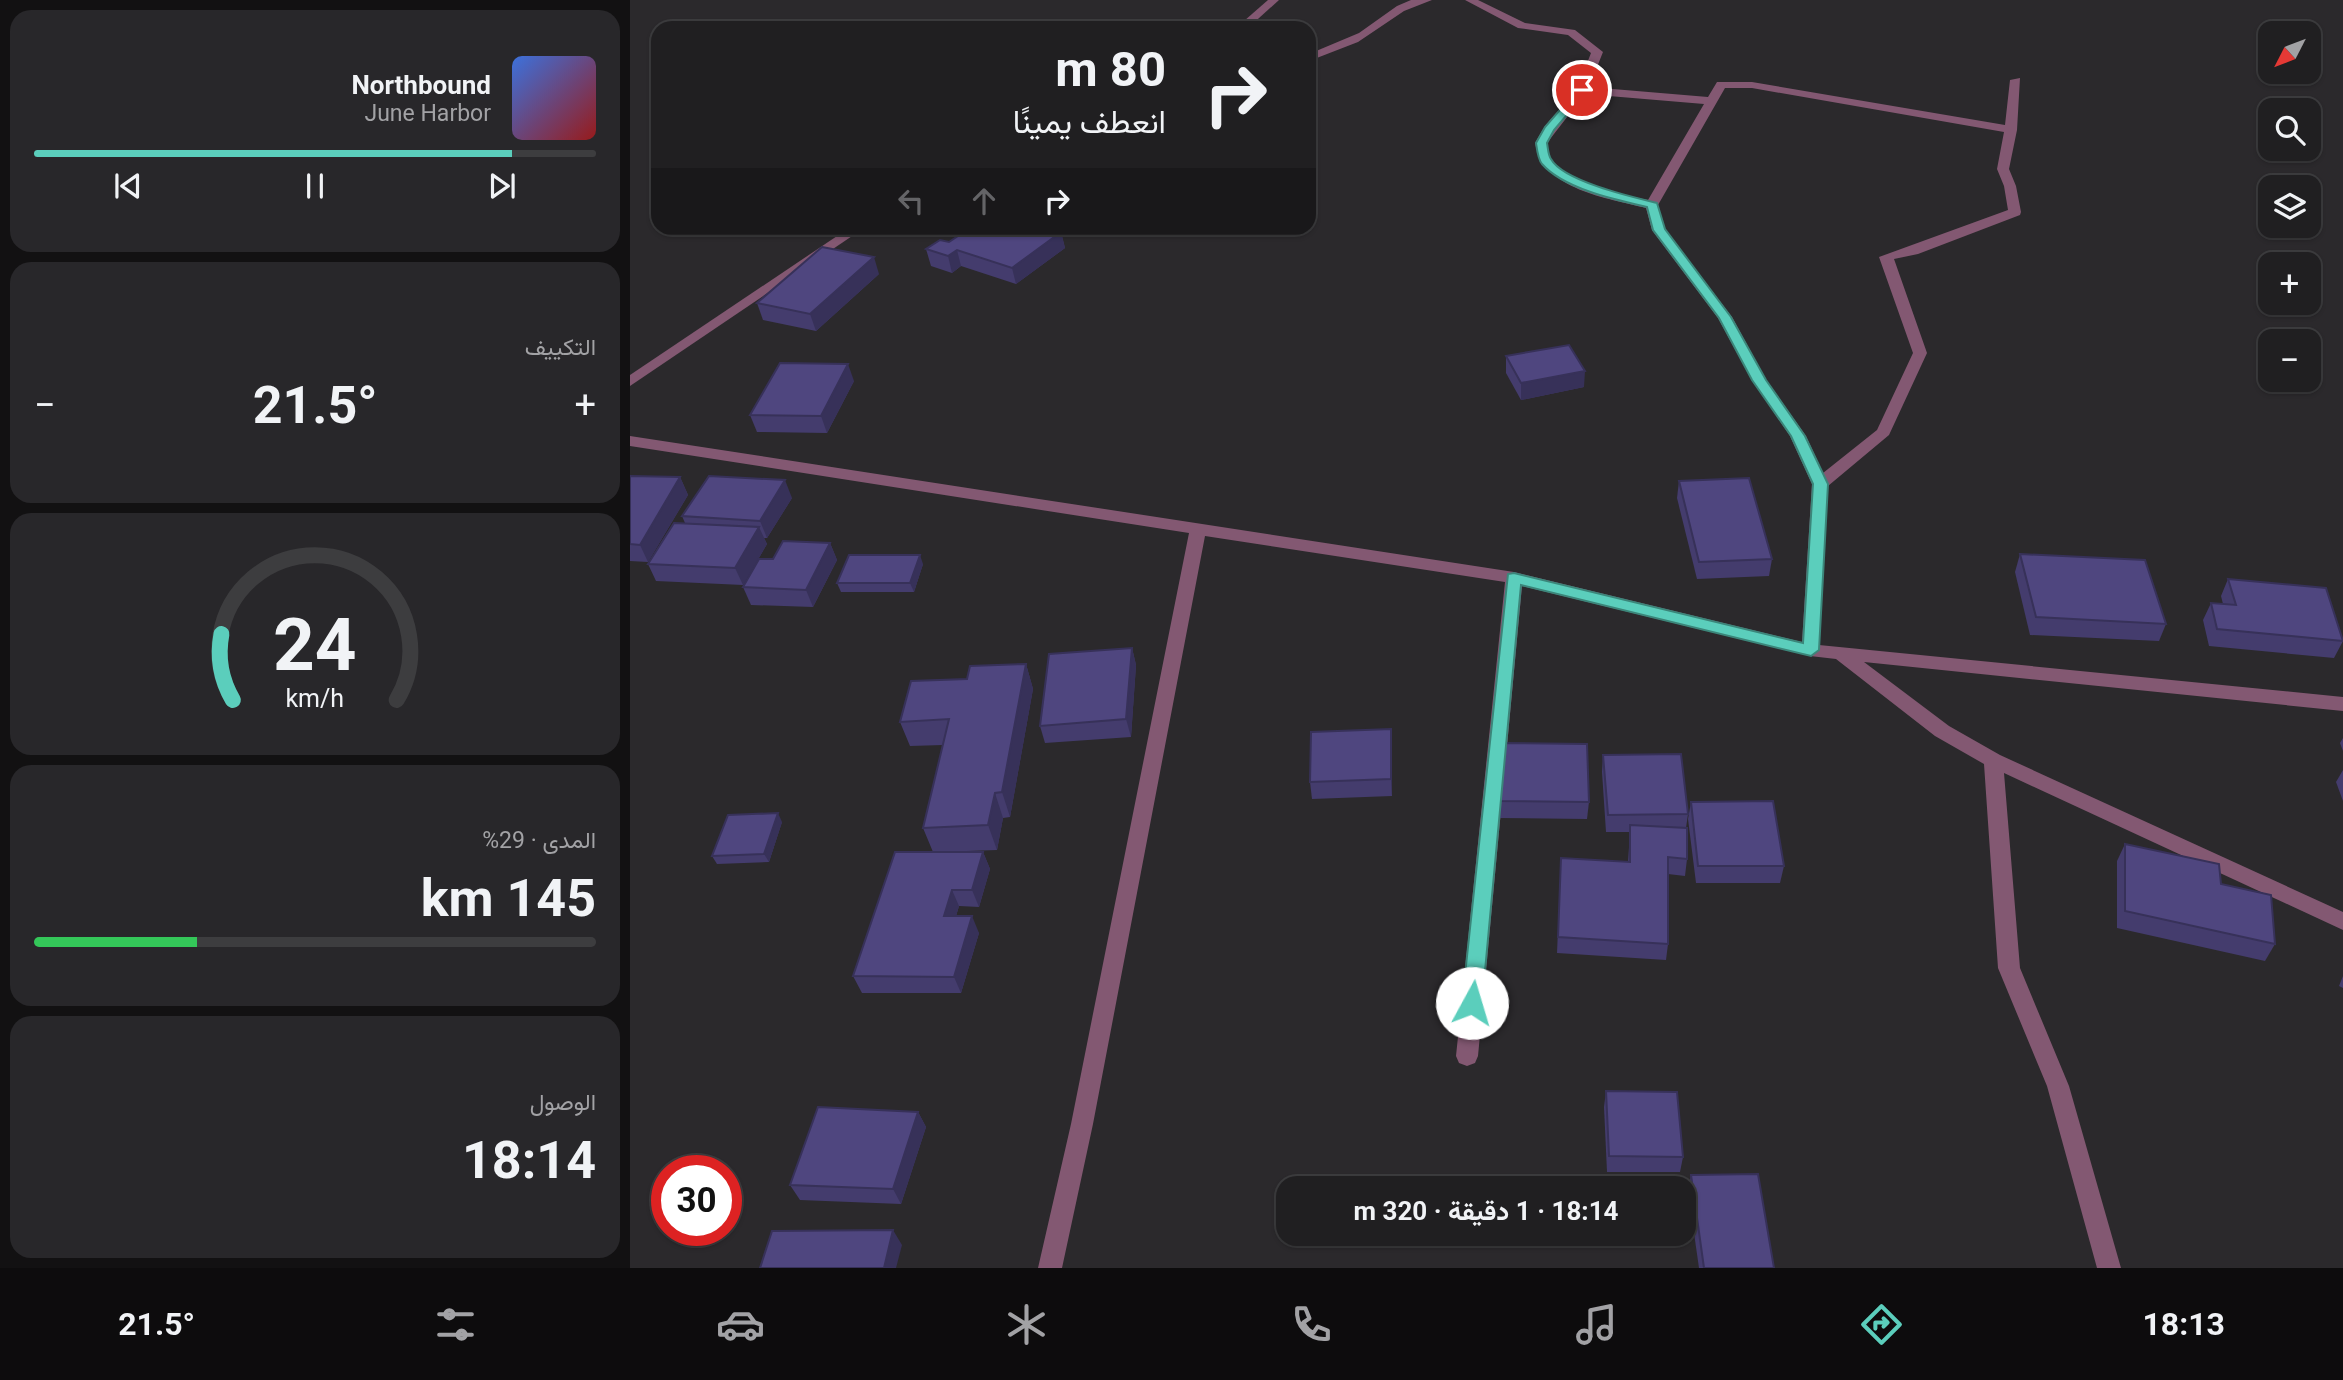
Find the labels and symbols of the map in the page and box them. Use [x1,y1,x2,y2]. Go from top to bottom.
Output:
north arrow [2258,21,2320,84]
pin [1552,60,1612,120]
position arrow [1435,966,1509,1040]
speed limit sign: 30 [651,1155,742,1246]

